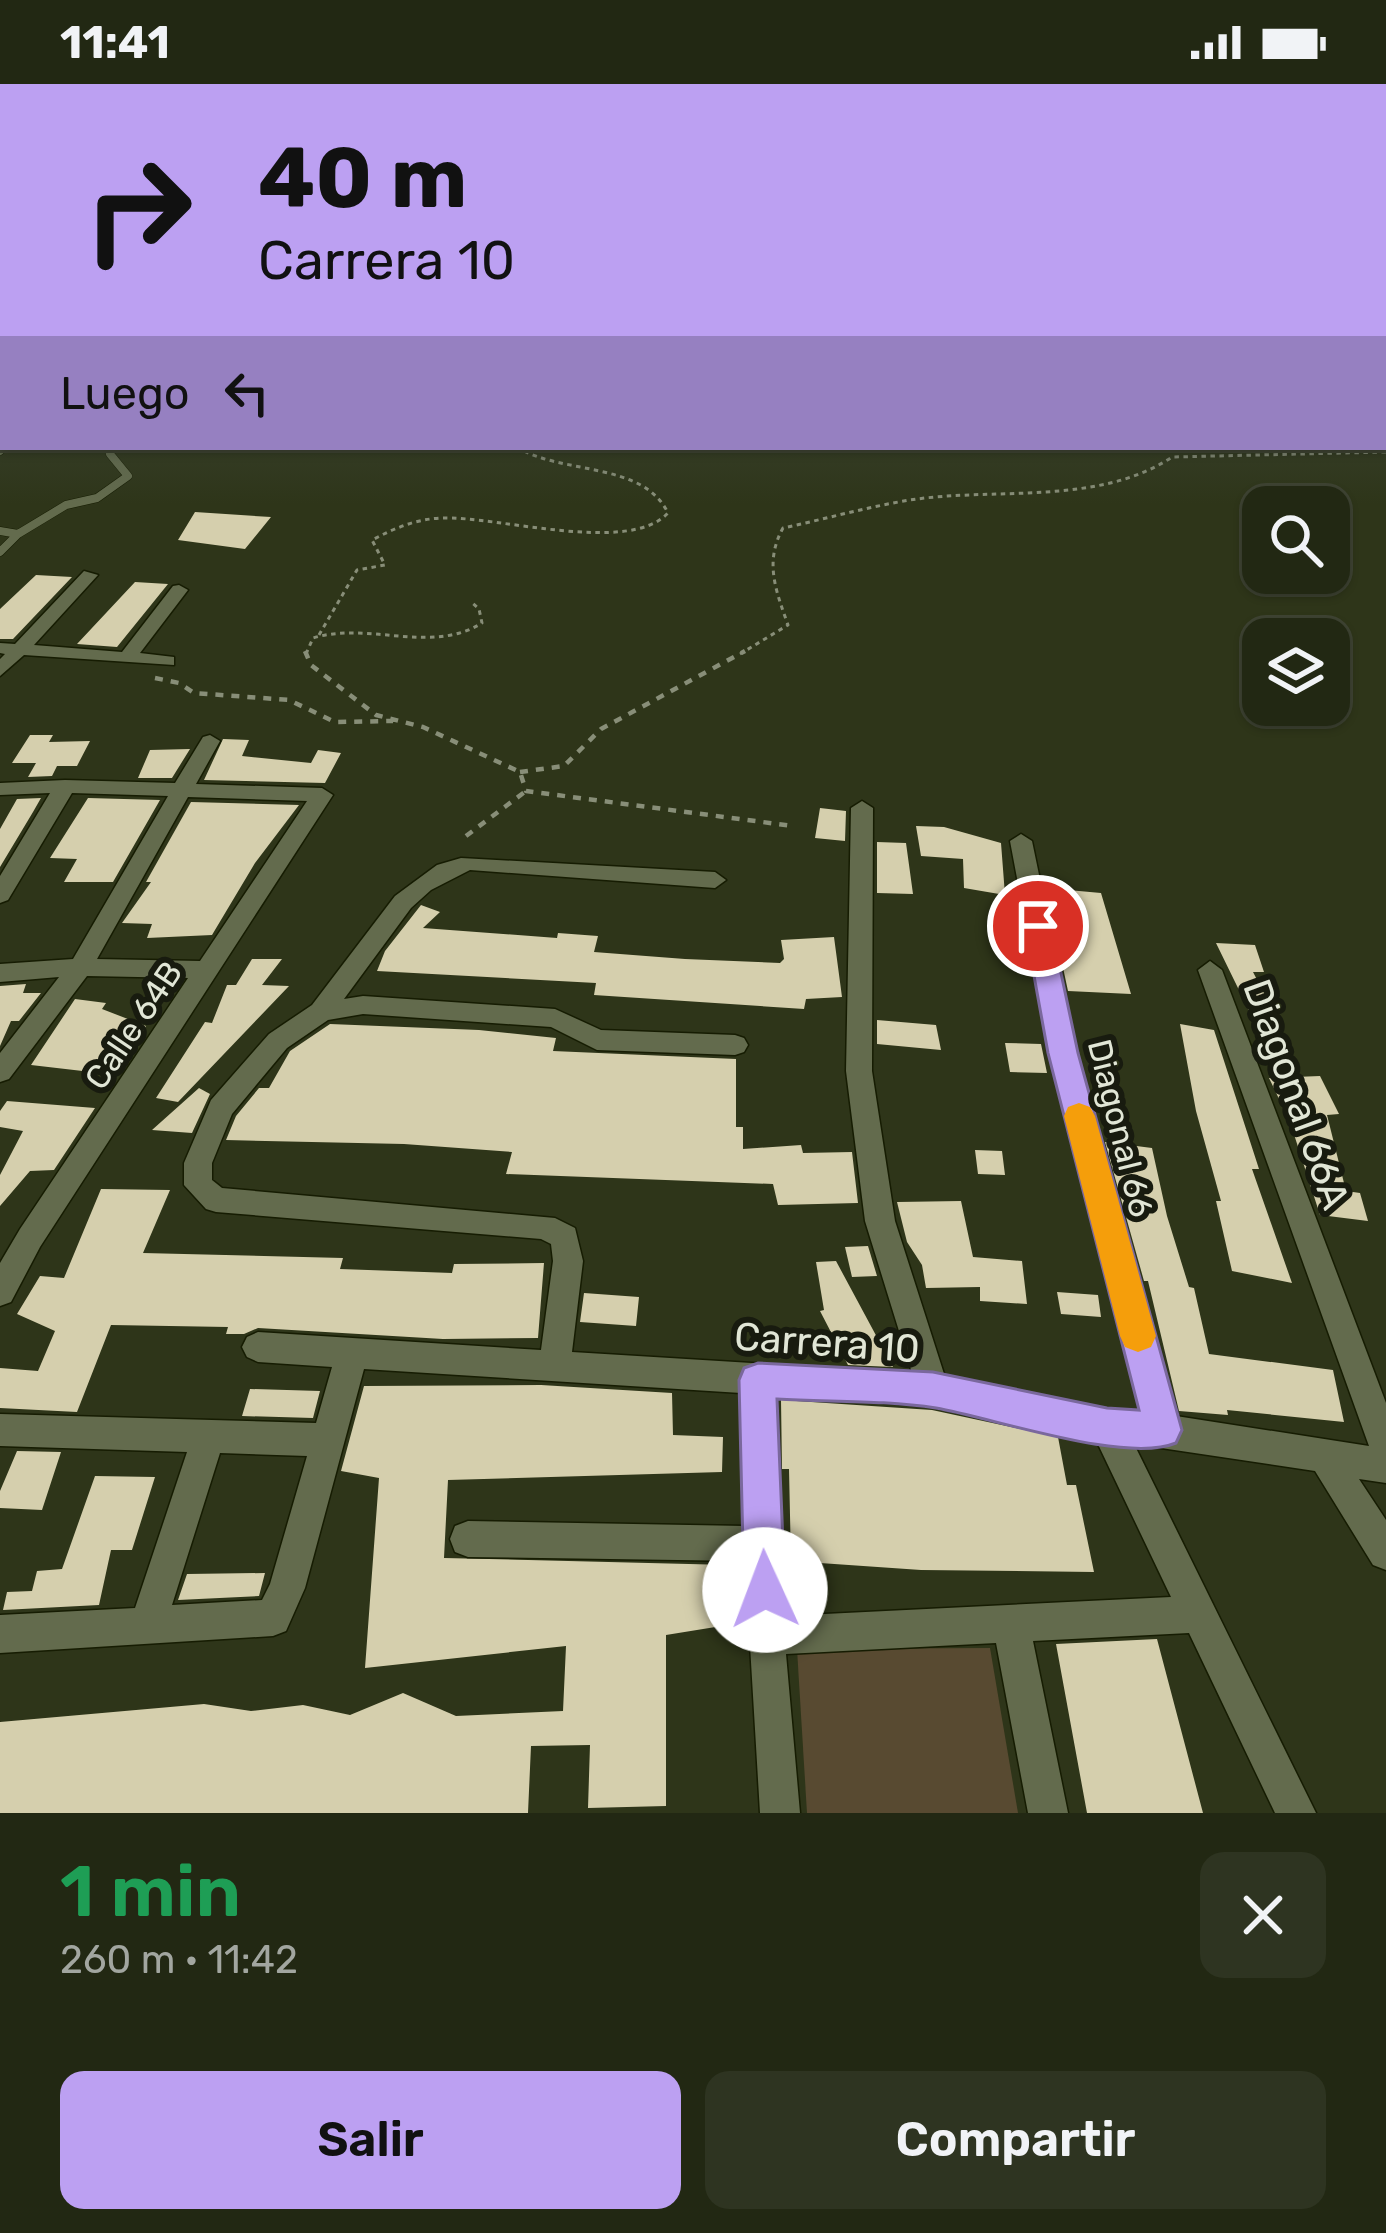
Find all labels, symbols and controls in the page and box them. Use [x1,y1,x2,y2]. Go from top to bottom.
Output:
text: 11:41 [60,16,170,69]
text: 40 m [258,128,467,228]
icon: right [60,132,216,288]
text: Carrera 10 [258,229,515,293]
icon: left [214,360,280,426]
text: Luego [60,367,190,420]
map controls [1242,486,1350,726]
button: search [1242,486,1350,594]
button: layers [1242,618,1350,726]
pin [987,875,1089,977]
icon: arrive [1005,893,1071,959]
street label: Calle 64B [77,954,190,1096]
street label: Diagonal 66A [1233,973,1359,1215]
street label: Diagonal 66 [1080,1035,1161,1221]
street label: Carrera 10 [733,1314,921,1372]
position arrow [702,1527,828,1653]
text: 1 min [60,1849,241,1934]
button: close [1200,1852,1326,1978]
text: 260 m · 11:42 [60,1937,298,1983]
button: Salir [60,2071,681,2209]
button: Compartir [705,2071,1326,2209]

